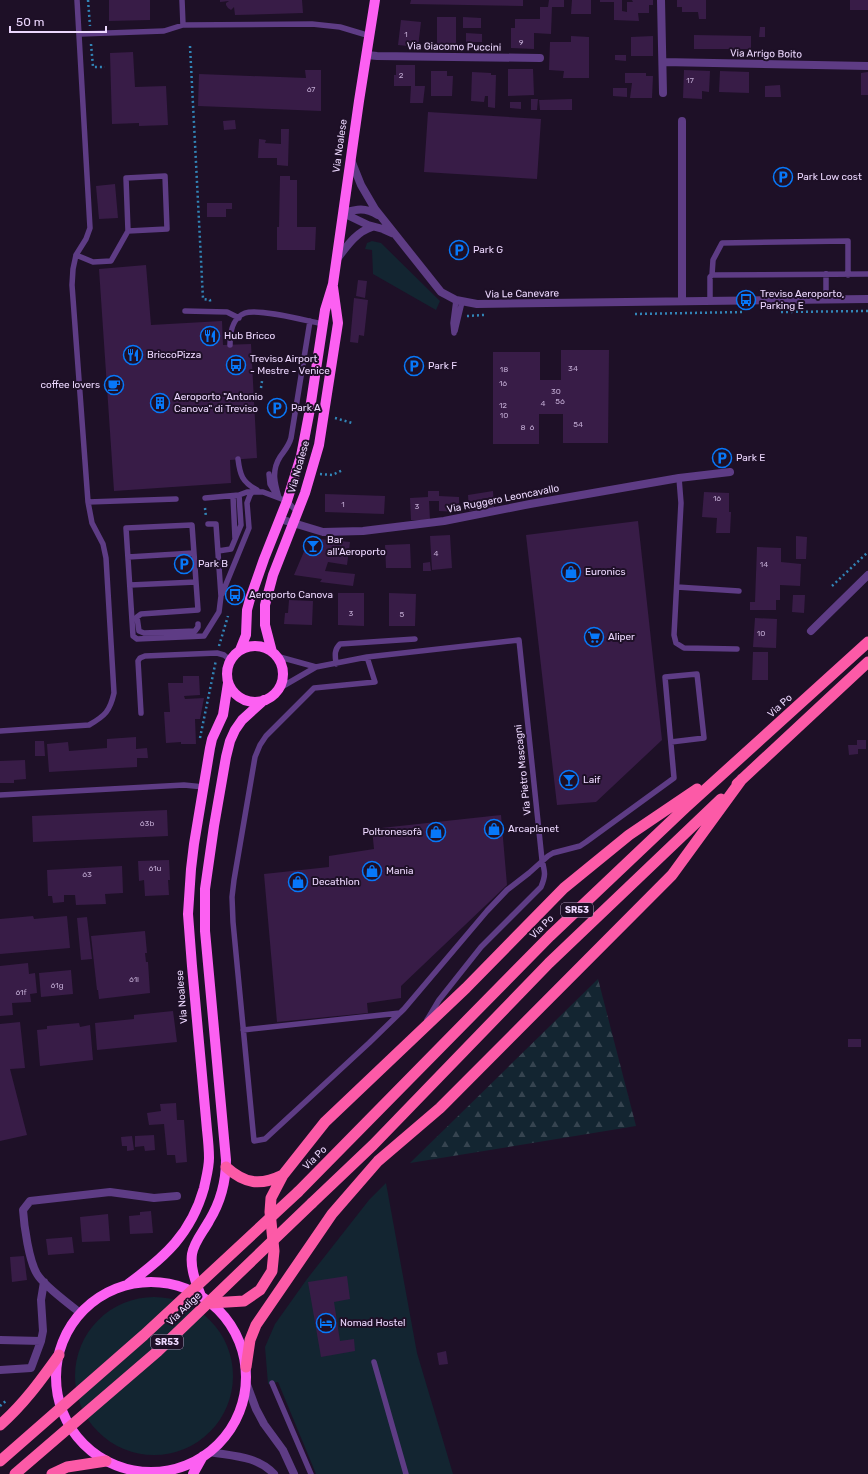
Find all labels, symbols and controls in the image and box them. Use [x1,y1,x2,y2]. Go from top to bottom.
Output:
scale bar [10,8,106,34]
text: 50 m [16,15,44,29]
house number: 1 [404,30,408,39]
house number: 9 [519,38,524,47]
street label: Via Giacomo Puccini [407,40,501,54]
street label: Via Arrigo Boito [730,47,802,61]
house number: 2 [399,71,404,80]
house number: 17 [686,76,694,85]
house number: 67 [307,85,315,94]
street label: Via Noalese [330,118,350,174]
parking icon: Park Low cost [772,166,794,188]
place label: Park Low cost [797,171,862,183]
parking icon: Park G [448,239,470,261]
place label: Park G [473,244,503,256]
street label: Via Le Canevare [485,287,560,301]
place label: Treviso Aeroporto, Parking E [760,288,844,312]
bus stop icon: Treviso Aeroporto, Parking E [735,289,757,311]
restaurant icon: Hub Bricco [199,325,221,347]
place label: Hub Bricco [224,330,275,342]
restaurant icon: BriccoPizza [122,344,144,366]
place label: BriccoPizza [147,349,201,361]
place label: Treviso Airport - Mestre - Venice [250,353,330,377]
bus stop icon: Treviso Airport - Mestre - Venice [225,354,247,376]
parking icon: Park F [403,355,425,377]
place label: Park F [428,360,457,372]
house number: 34 [568,364,578,373]
house number: 18 [500,365,508,374]
cafe icon: coffee lovers [103,374,125,396]
place label: coffee lovers [41,379,100,391]
house number: 16 [499,379,507,388]
house number: 30 [551,387,561,396]
place label: Aeroporto "Antonio Canova" di Treviso [174,391,263,415]
building icon: Aeroporto "Antonio Canova" di Treviso [149,392,171,414]
parking icon: Park A [266,397,288,419]
house number: 56 [555,397,565,406]
house number: 4 [541,399,546,408]
house number: 12 [499,401,507,410]
place label: Park A [291,402,321,414]
house number: 10 [500,411,508,420]
house number: 54 [573,420,583,429]
house number: 8 [520,423,526,432]
house number: 6 [530,423,535,432]
street label: Via Noalese [286,439,312,495]
parking icon: Park E [711,447,733,469]
place label: Park E [736,452,765,464]
street label: Via Ruggero Leoncavallo [446,482,560,516]
house number: 16 [713,494,721,503]
house number: 1 [341,500,345,509]
house number: 3 [415,502,420,511]
place label: Bar all'Aeroporto [327,534,386,558]
bar icon: Bar all'Aeroporto [302,535,324,557]
house number: 4 [434,549,439,558]
parking icon: Park B [173,553,195,575]
place label: Park B [198,558,228,570]
house number: 14 [760,560,768,569]
shop icon: Euronics [560,561,582,583]
place label: Euronics [585,566,626,578]
bus stop icon: Aeroporto Canova [224,584,246,606]
place label: Aeroporto Canova [249,589,333,601]
house number: 3 [349,609,354,618]
house number: 5 [400,610,405,619]
supermarket icon: Aliper [583,626,605,648]
house number: 10 [757,629,765,638]
place label: Aliper [608,631,635,643]
street label: Via Po [765,692,795,720]
street label: Via Pietro Mascagni [512,724,534,816]
bar icon: Laif [558,769,580,791]
place label: Laif [583,774,601,786]
shop icon: Arcaplanet [483,818,505,840]
house number: 63b [140,819,154,828]
shop icon: Poltronesofà [425,821,447,843]
place label: Arcaplanet [508,823,559,835]
place label: Poltronesofà [362,826,422,838]
shop icon: Mania [361,860,383,882]
house number: 61u [149,864,162,873]
place label: Mania [386,865,413,877]
house number: 63 [82,870,92,879]
shop icon: Decathlon [287,871,309,893]
place label: Decathlon [312,876,360,888]
road number: SR53 [561,903,593,917]
street label: Via Po [528,912,557,941]
street label: Via Noalese [174,969,190,1024]
house number: 61i [129,975,139,984]
house number: 61g [51,981,64,990]
house number: 61f [15,988,27,997]
street label: Via Po [301,1143,330,1172]
street label: Via Adige [164,1289,204,1328]
hotel icon: Nomad Hostel [315,1312,337,1334]
place label: Nomad Hostel [340,1317,405,1329]
road number: SR53 [151,1335,183,1349]

